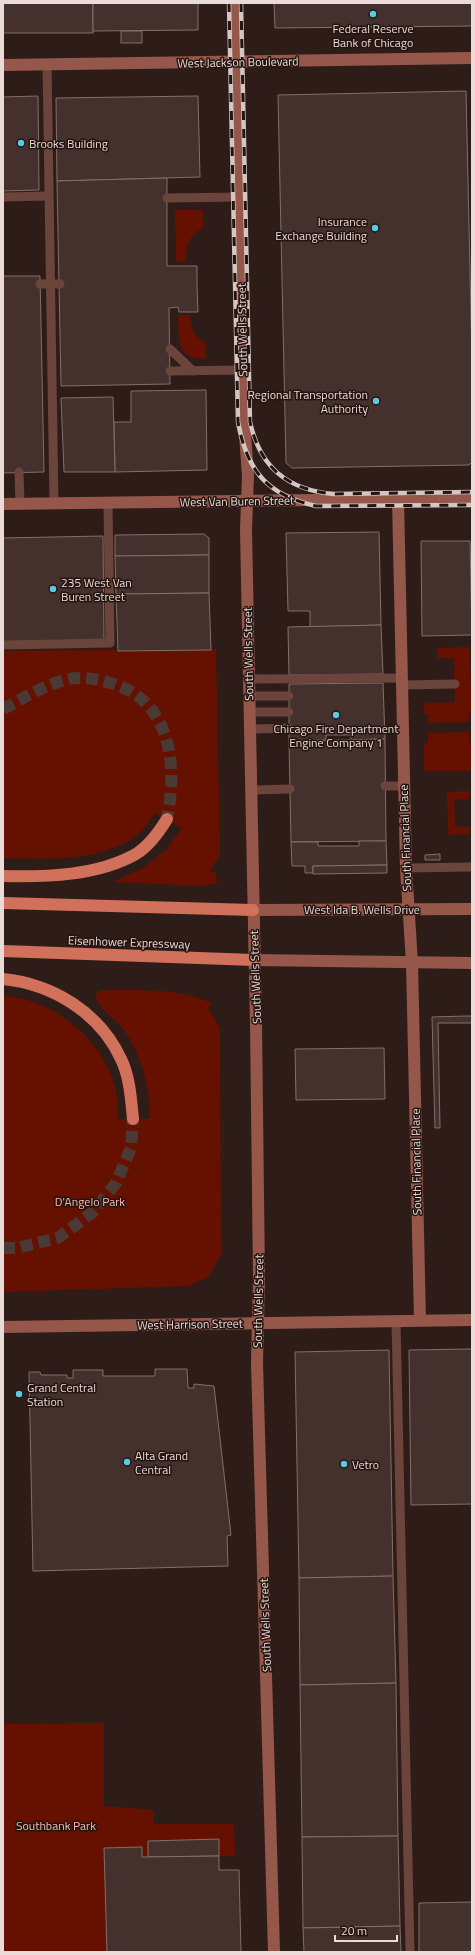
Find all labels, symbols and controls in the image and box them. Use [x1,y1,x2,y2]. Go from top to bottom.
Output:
marker: Federal Reserve Bank of Chicago [368,9,378,19]
place label: Federal Reserve Bank of Chicago [332,19,414,52]
street label: West Jackson Boulevard [177,51,299,73]
place label: Brooks Building [29,134,108,153]
marker: Brooks Building [16,138,26,148]
place label: Insurance Exchange Building [275,212,367,245]
marker: Insurance Exchange Building [370,223,380,233]
street label: South Wells Street [232,282,252,377]
place label: Regional Transportation Authority [248,385,368,418]
marker: Regional Transportation Authority [371,396,381,406]
street label: West Van Buren Street [180,490,295,511]
place label: 235 West Van Buren Street [61,573,132,606]
marker: 235 West Van Buren Street [48,584,58,594]
street label: South Wells Street [238,606,258,701]
marker: Chicago Fire Department Engine Company 1 [331,710,341,720]
place label: Chicago Fire Department Engine Company 1 [274,719,399,752]
street label: South Financial Place [394,784,416,892]
street label: West Ida B. Wells Drive [304,900,420,919]
street label: South Wells Street [244,929,266,1024]
street label: Eisenhower Expressway [67,930,191,954]
street label: South Financial Place [406,1108,426,1216]
park label: D'Angelo Park [55,1192,125,1211]
street label: South Wells Street [248,1253,268,1348]
street label: West Harrison Street [137,1314,244,1334]
place label: Grand Central Station [27,1378,96,1411]
marker: Grand Central Station [14,1389,24,1399]
place label: Alta Grand Central [135,1446,188,1479]
place label: Vetro [352,1455,379,1474]
marker: Alta Grand Central [122,1457,132,1467]
marker: Vetro [339,1459,349,1469]
street label: South Wells Street [254,1577,276,1672]
park label: Southbank Park [16,1816,96,1835]
scale bar [335,1917,397,1943]
text: 20 m [341,1921,367,1940]

